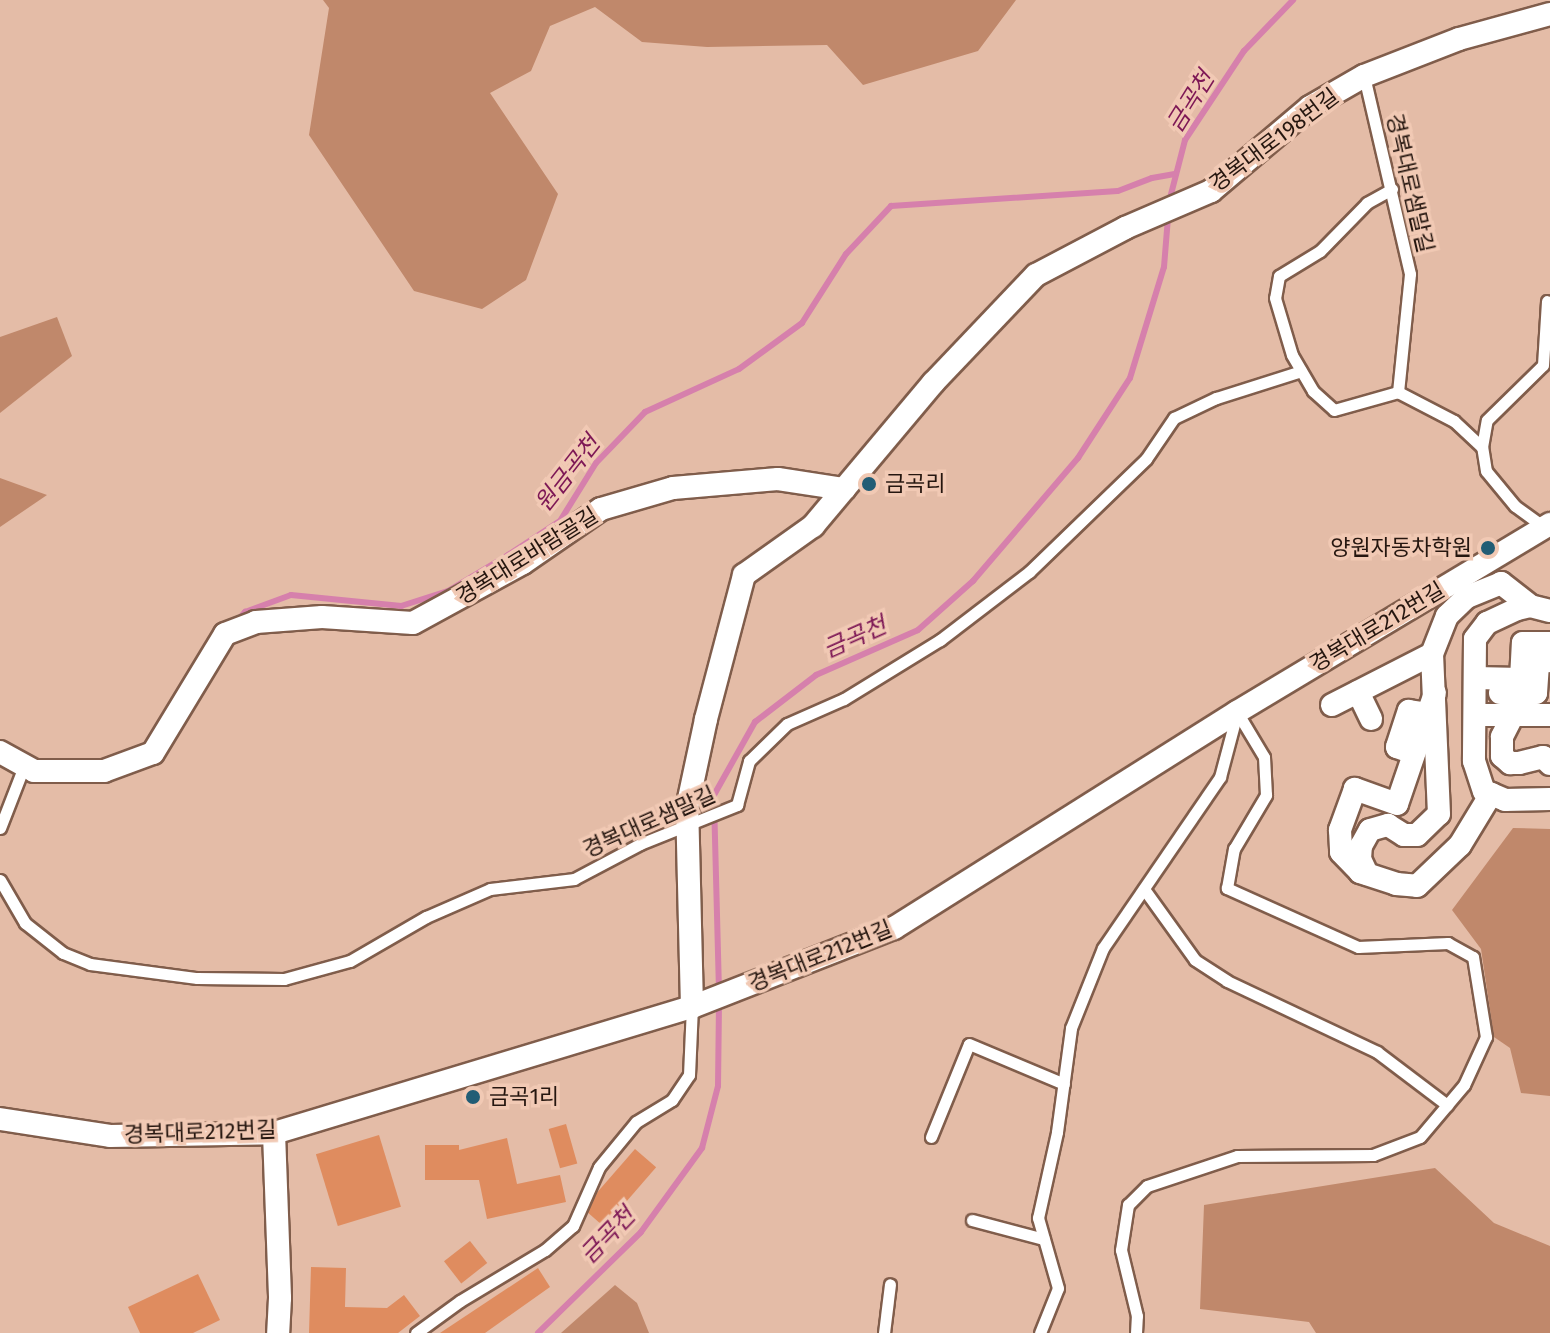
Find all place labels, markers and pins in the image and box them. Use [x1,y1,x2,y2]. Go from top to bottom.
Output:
place label: 금곡리 [885,471,946,497]
marker: 금곡리 [860,475,878,493]
place label: 양원자동차학원 [1330,535,1472,561]
marker: 양원자동차학원 [1479,539,1497,557]
place label: 금곡1리 [489,1084,559,1110]
marker: 금곡1리 [464,1088,482,1106]

